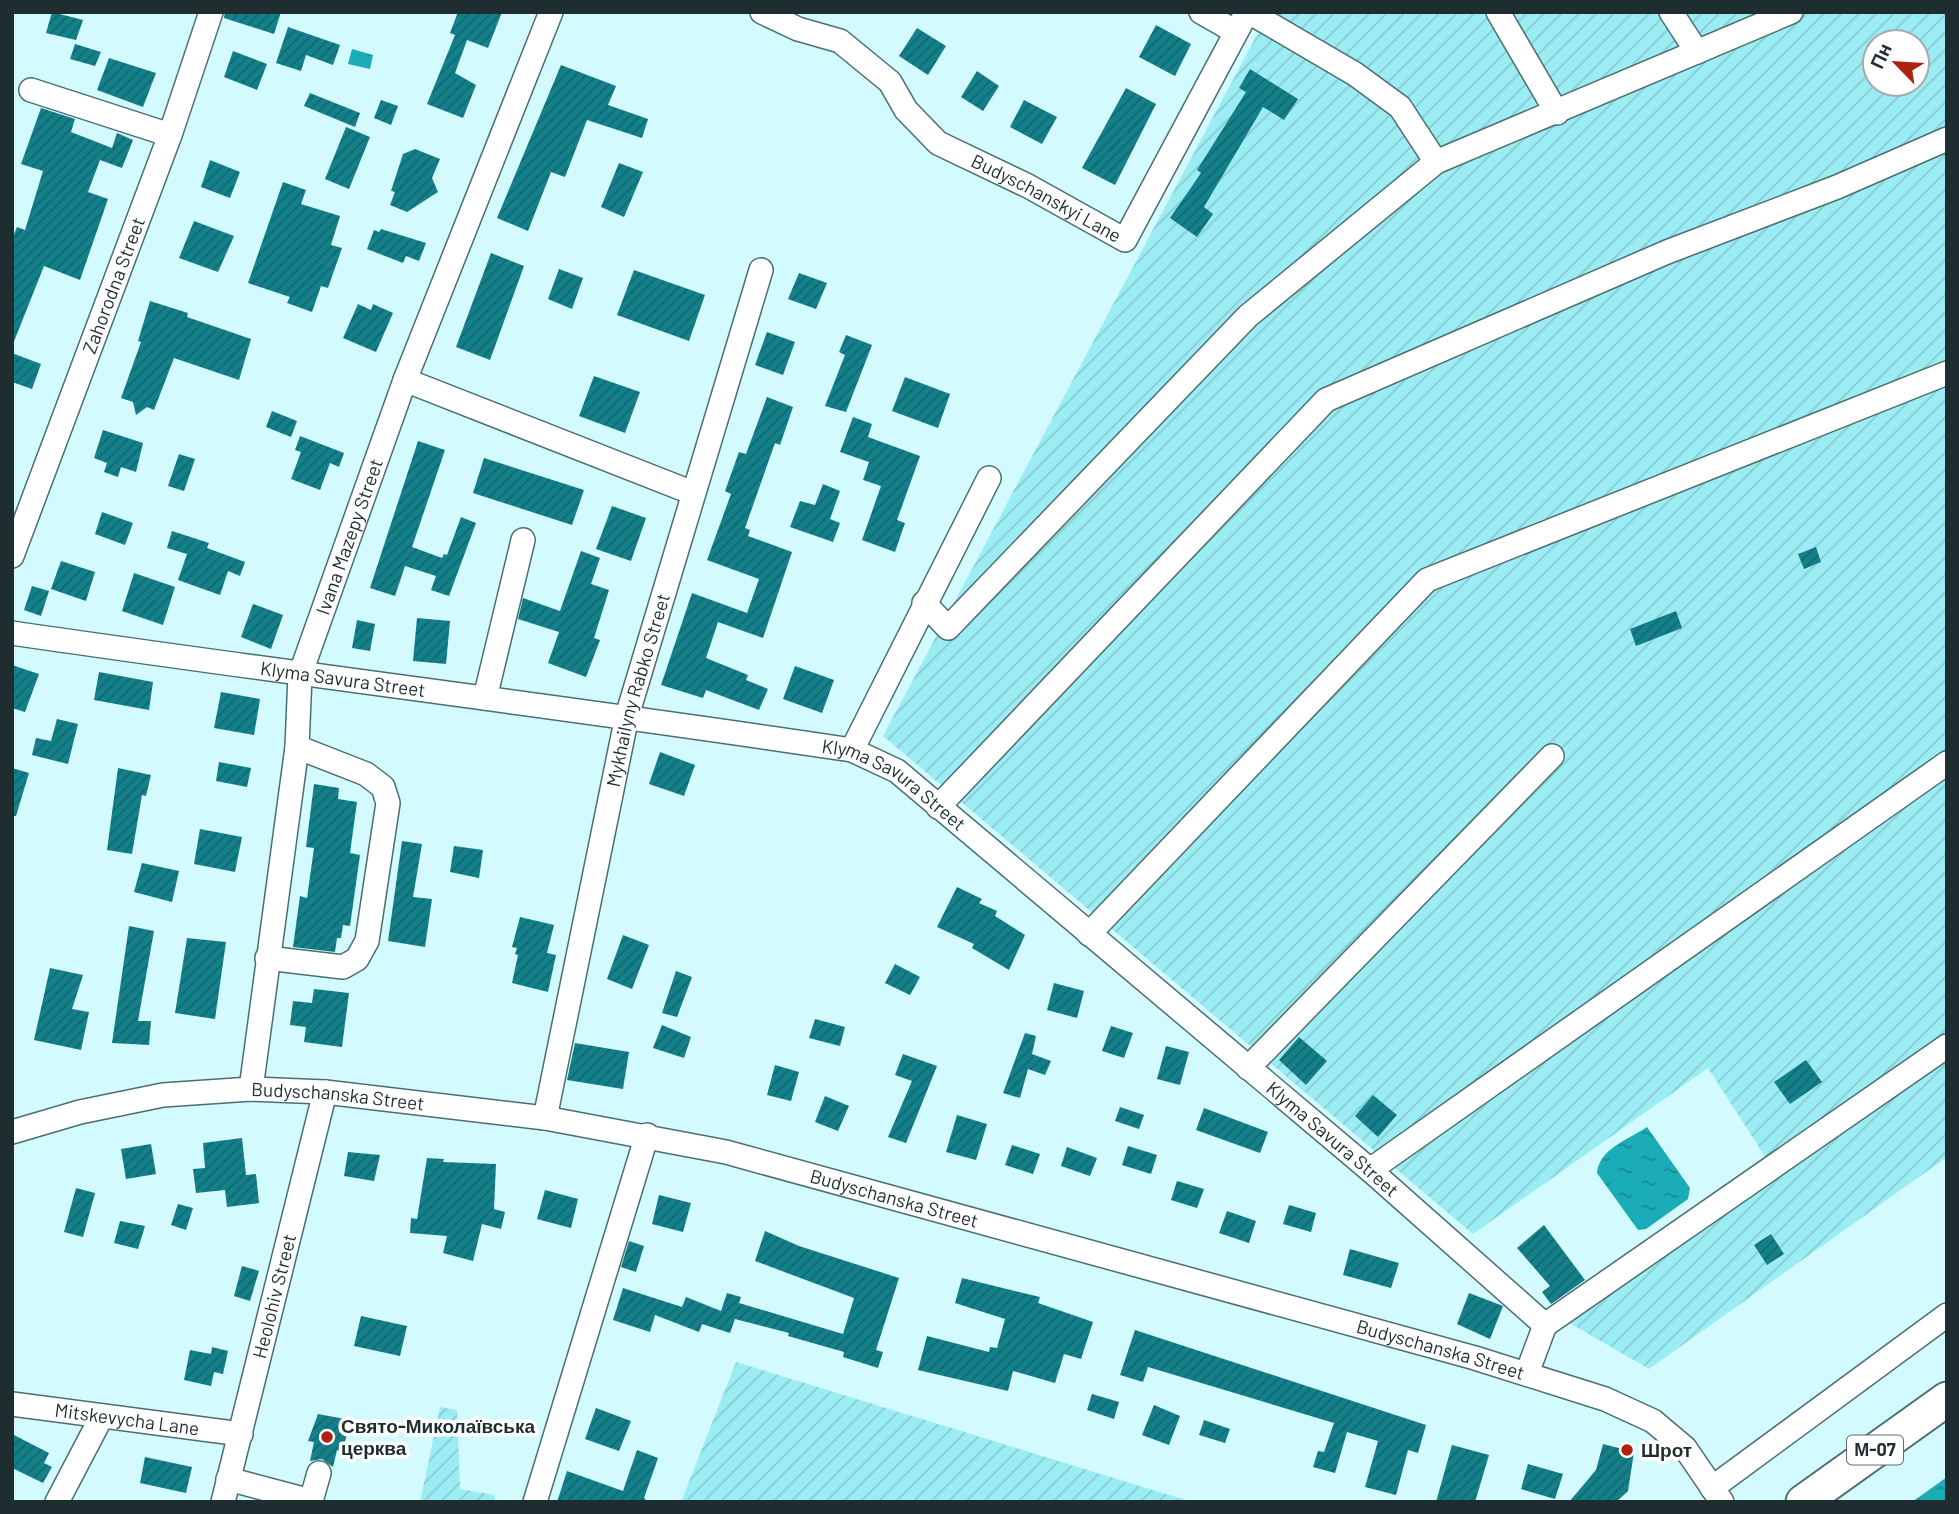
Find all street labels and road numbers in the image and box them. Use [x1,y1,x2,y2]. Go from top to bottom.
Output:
street label: Budyschanskyi Lane [968,149,1126,247]
street label: Zahorodna Street [77,214,149,357]
street label: Ivana Mazepy Street [310,455,387,618]
street label: Mykhailyny Rabko Street [601,590,674,789]
street label: Klyma Savura Street [259,656,427,701]
street label: Klyma Savura Street [820,734,971,835]
street label: Klyma Savura Street [1262,1076,1404,1201]
street label: Budyschanska Street [251,1077,426,1115]
street label: Budyschanska Street [808,1164,981,1232]
street label: Heolohiv Street [247,1231,300,1361]
street label: Budyschanska Street [1354,1314,1528,1384]
street label: Mitskevycha Lane [53,1398,201,1439]
road number: М-07 [1847,1436,1903,1464]

